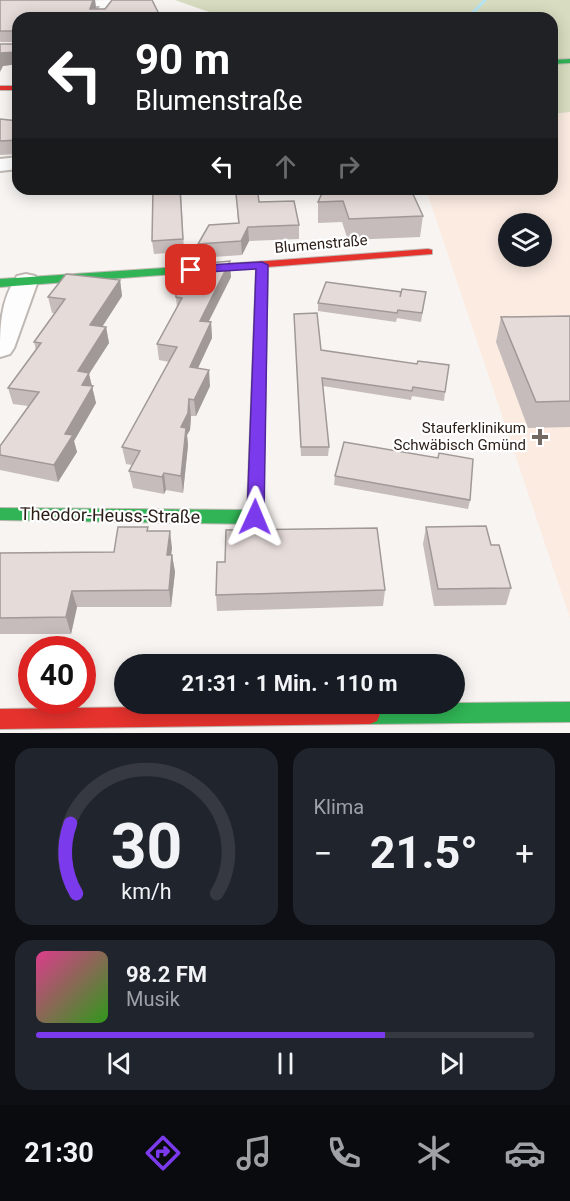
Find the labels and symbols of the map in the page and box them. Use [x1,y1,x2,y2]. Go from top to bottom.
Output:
street label: Blumenstraße [274,231,368,257]
pin [165,244,216,295]
place label: Stauferklinikum Schwäbisch Gmünd [394,419,526,454]
marker: Stauferklinikum Schwäbisch Gmünd [531,428,549,446]
position arrow [223,485,287,549]
street label: Theodor-Heuss-Straße [20,503,200,527]
speed limit sign: 40 [18,636,96,714]

